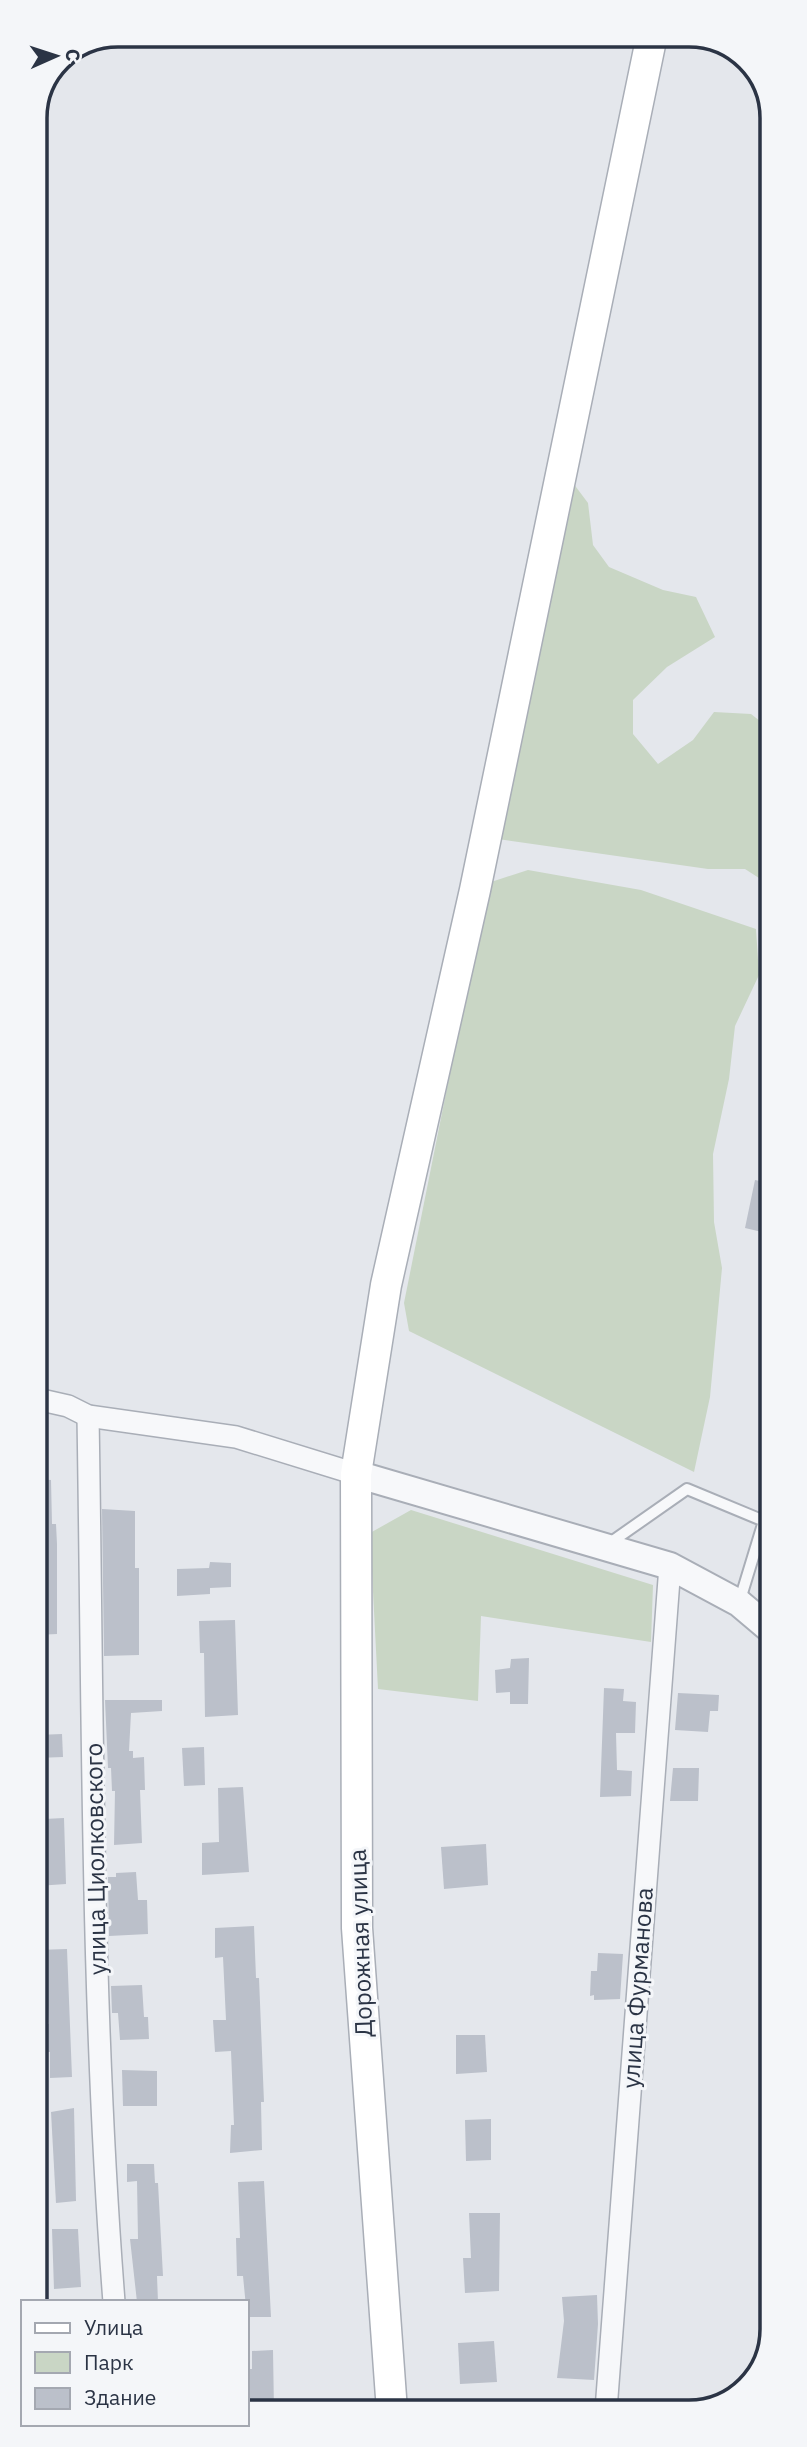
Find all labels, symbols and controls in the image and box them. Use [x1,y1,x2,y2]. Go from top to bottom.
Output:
north arrow [21,21,91,91]
text: С [61,48,85,62]
street label: улица Циолковского [77,1743,113,1975]
street label: Дорожная улица [341,1848,379,2038]
street label: улица Фурманова [614,1886,660,2090]
legend [21,2300,248,2426]
text: Улица [84,2313,143,2341]
text: Парк [84,2348,134,2376]
text: Здание [84,2383,156,2411]

